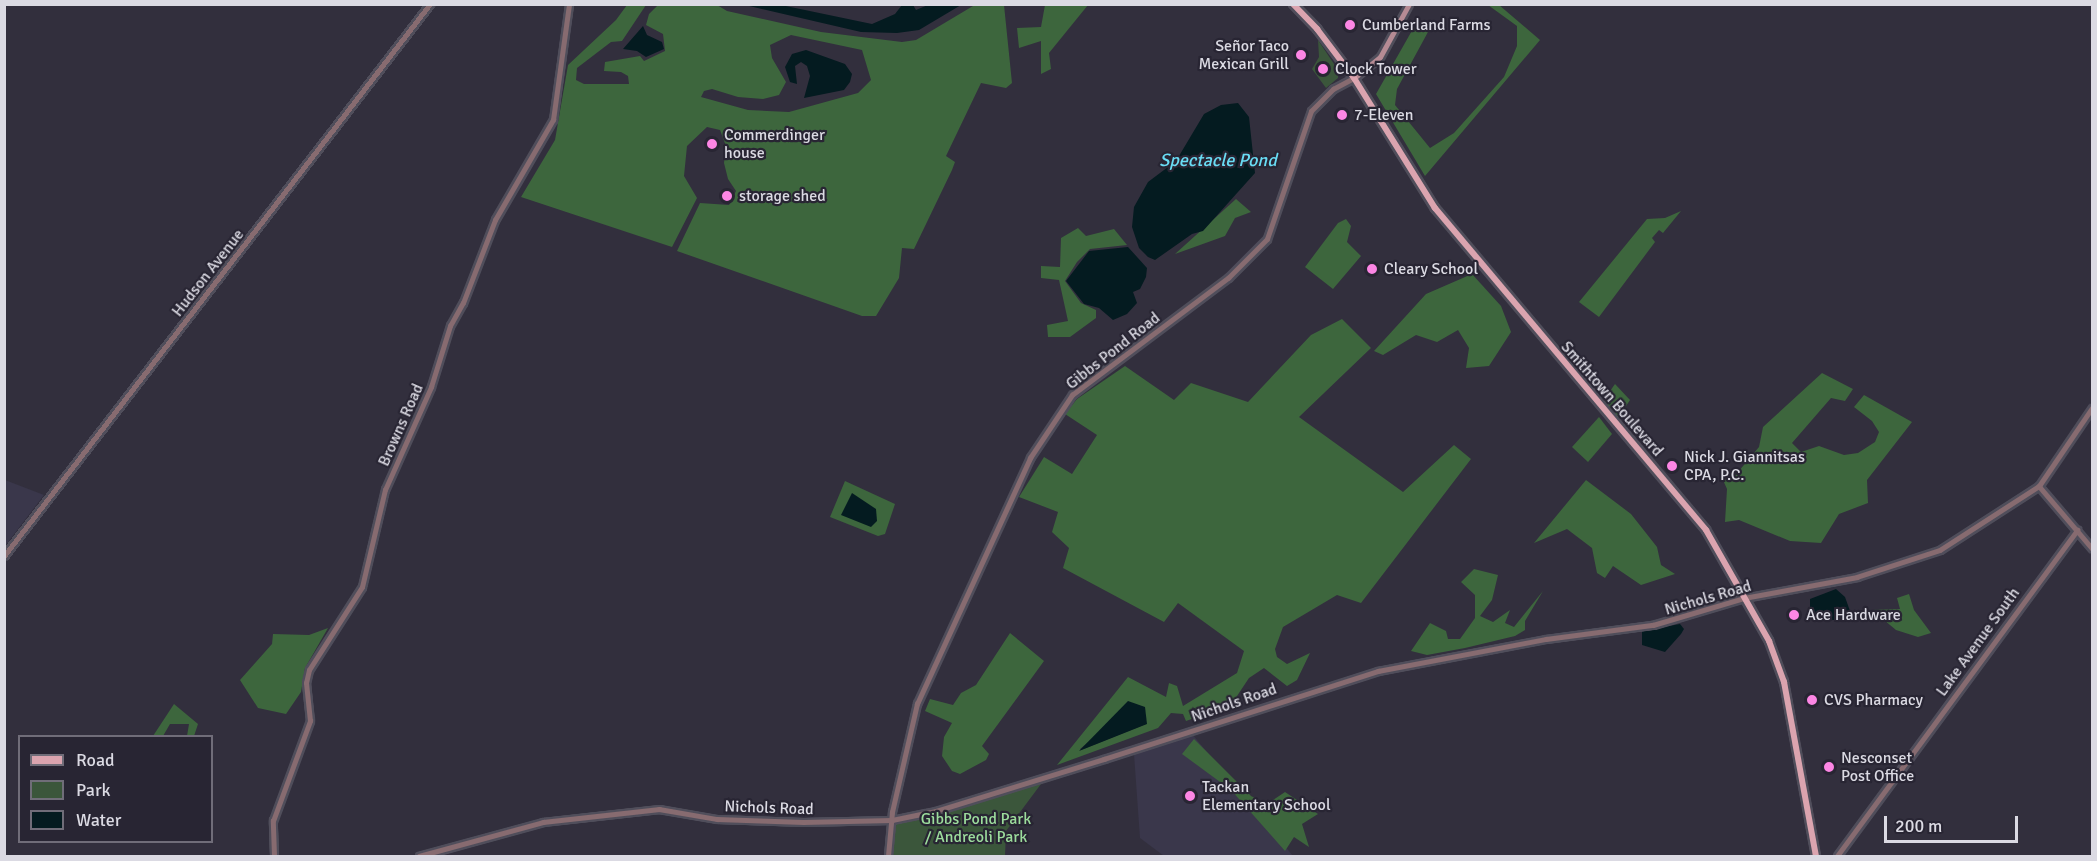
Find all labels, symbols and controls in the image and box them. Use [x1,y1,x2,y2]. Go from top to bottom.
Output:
place label: Cumberland Farms [1362,15,1491,35]
marker: Cumberland Farms [1343,18,1357,32]
place label: Señor Taco Mexican Grill [1198,36,1289,74]
marker: Señor Taco Mexican Grill [1294,48,1308,62]
place label: Clock Tower [1335,59,1417,79]
marker: Clock Tower [1316,62,1330,76]
place label: 7-Eleven [1354,105,1413,125]
marker: 7-Eleven [1335,108,1349,122]
place label: Commerdinger house [724,125,825,163]
marker: Commerdinger house [705,137,719,151]
water label: Spectacle Pond [1159,149,1277,171]
place label: storage shed [739,186,826,206]
marker: storage shed [720,189,734,203]
street label: Hudson Avenue [168,225,248,321]
place label: Cleary School [1384,259,1478,279]
marker: Cleary School [1365,262,1379,276]
street label: Gibbs Pond Road [1062,308,1164,394]
street label: Smithtown Boulevard [1557,337,1667,461]
street label: Browns Road [374,381,428,469]
place label: Nick J. Giannitsas CPA, P.C. [1684,447,1805,485]
marker: Nick J. Giannitsas CPA, P.C. [1665,459,1679,473]
street label: Nichols Road [1662,576,1754,620]
street label: Lake Avenue South [1932,584,2024,700]
place label: Ace Hardware [1806,605,1901,625]
marker: Ace Hardware [1787,608,1801,622]
street label: Nichols Road [1189,679,1279,727]
place label: CVS Pharmacy [1824,690,1923,710]
marker: CVS Pharmacy [1805,693,1819,707]
legend [18,735,213,843]
place label: Nesconset Post Office [1841,748,1914,786]
text: Road [76,749,115,771]
marker: Nesconset Post Office [1822,760,1836,774]
place label: Tackan Elementary School [1202,777,1331,815]
text: Park [76,779,111,801]
marker: Tackan Elementary School [1183,789,1197,803]
street label: Nichols Road [724,797,814,819]
scale bar [1887,804,2020,842]
text: Water [76,809,121,831]
park label: Gibbs Pond Park / Andreoli Park [921,809,1031,847]
text: 200 m [1895,815,1942,837]

